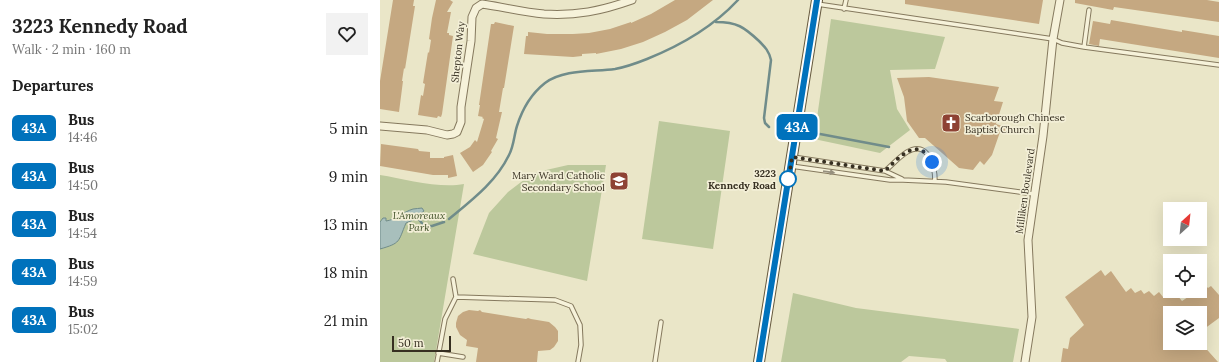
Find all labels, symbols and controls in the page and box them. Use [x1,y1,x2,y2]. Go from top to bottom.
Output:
button: heart [326,13,368,55]
text: 3223 Kennedy Road [12,14,188,38]
street label: Shepton Way [448,20,468,83]
text: Walk · 2 min · 160 m [12,41,131,58]
text: Departures [12,76,93,95]
text: Bus [68,110,94,129]
place label: Scarborough Chinese Baptist Church [965,111,1065,136]
church icon: Scarborough Chinese Baptist Church [940,112,962,134]
line badge: 43A [774,114,820,140]
text: 43A [785,118,809,136]
text: 43A [22,119,46,137]
text: 5 min [329,119,368,138]
text: 14:46 [68,129,98,146]
street label: Milliken Boulevard [1013,147,1037,235]
your location [922,152,942,172]
text: Bus [68,158,94,177]
text: 43A [22,167,46,185]
text: 9 min [329,167,368,186]
place label: 3223 Kennedy Road [708,167,776,192]
place label: Mary Ward Catholic Secondary School [512,169,605,194]
one-way arrow [823,169,835,175]
school or university icon: Mary Ward Catholic Secondary School [608,170,630,192]
marker: 3223 Kennedy Road [779,170,797,188]
text: 14:50 [68,177,98,194]
north arrow [1163,202,1207,246]
map controls [1163,202,1207,350]
text: Bus [68,206,94,225]
park label: L'Amoreaux Park [393,209,446,234]
text: 43A [22,215,46,233]
text: 13 min [324,215,368,234]
text: 14:54 [68,225,97,242]
text: Bus [68,254,94,273]
button: locate [1163,254,1207,298]
text: 43A [22,263,46,281]
text: 18 min [323,263,368,282]
text: 14:59 [68,273,98,290]
text: Bus [68,302,94,321]
button: layers [1163,306,1207,350]
text: 43A [22,311,46,329]
text: 21 min [324,311,368,330]
text: 15:02 [68,321,98,338]
scale bar [392,334,451,353]
text: 50 m [398,336,424,350]

